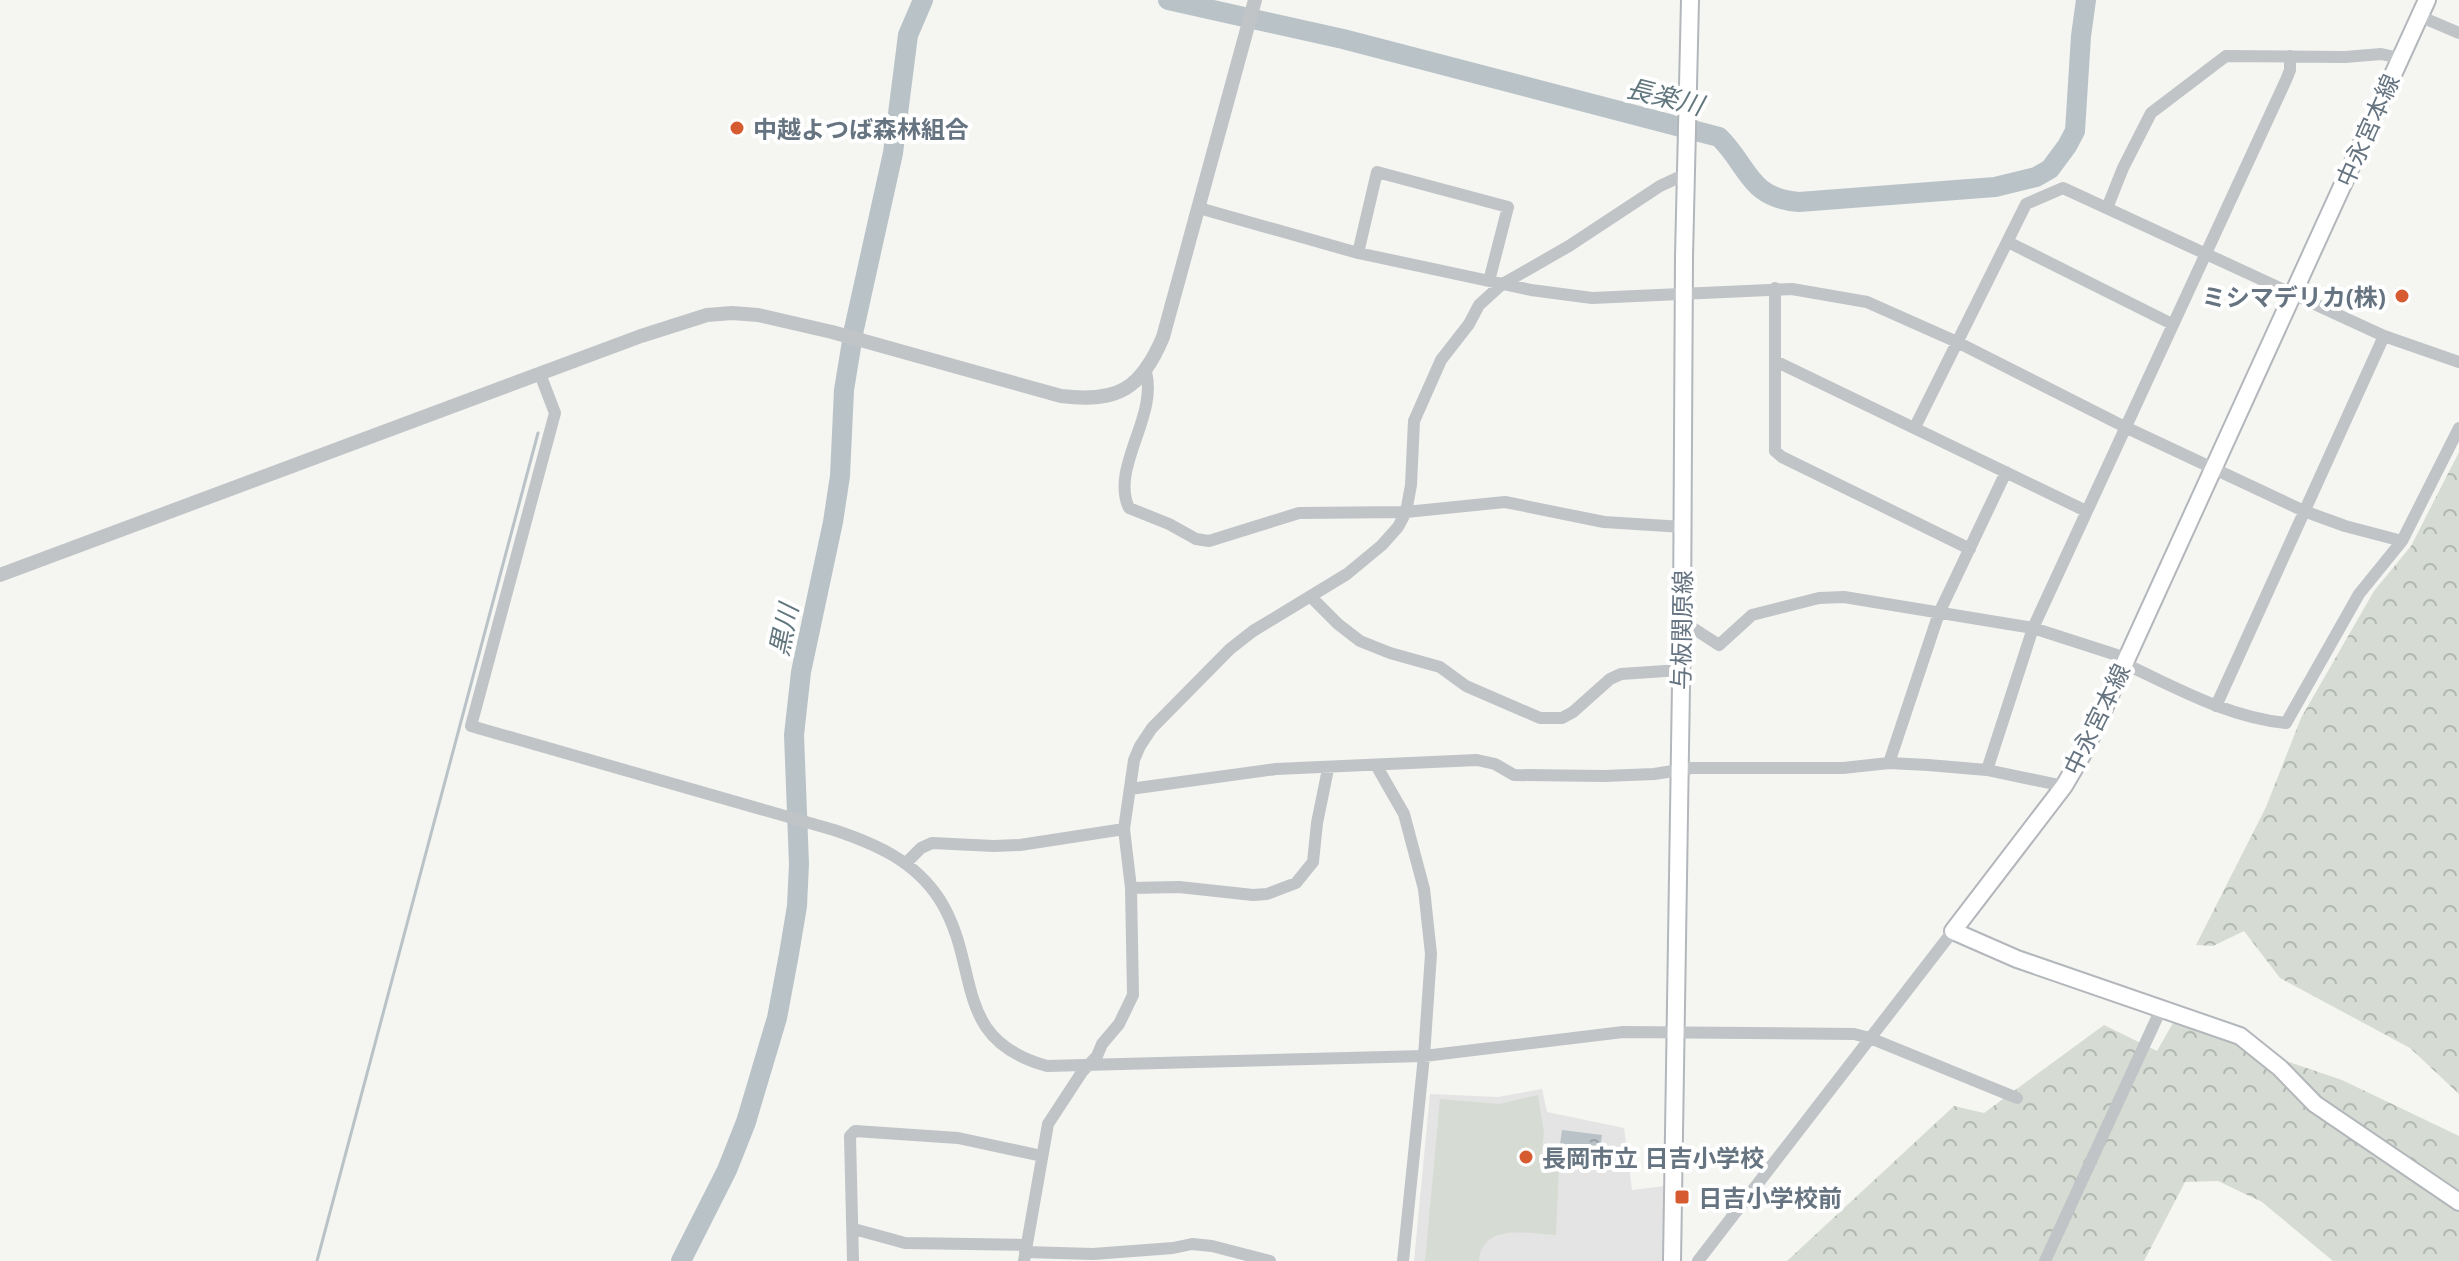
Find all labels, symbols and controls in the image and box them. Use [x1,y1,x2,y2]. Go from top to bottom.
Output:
street label: 中永宮本線 [2328,68,2406,192]
water label: 長楽川 [1623,69,1710,124]
place label: 中越よつば森林組合 [753,112,969,145]
marker: 中越よつば森林組合 [728,119,746,137]
place label: ミシマデリカ(株) [2202,280,2386,313]
marker: ミシマデリカ(株) [2393,287,2411,305]
street label: 与板関原線 [1663,570,1699,690]
water label: 黒川 [760,598,807,659]
street label: 中永宮本線 [2055,658,2137,780]
place label: 長岡市立 日吉小学校 [1542,1141,1764,1174]
marker: 長岡市立 日吉小学校 [1517,1148,1535,1166]
place label: 日吉小学校前 [1698,1181,1842,1214]
marker: 日吉小学校前 [1673,1188,1691,1206]

